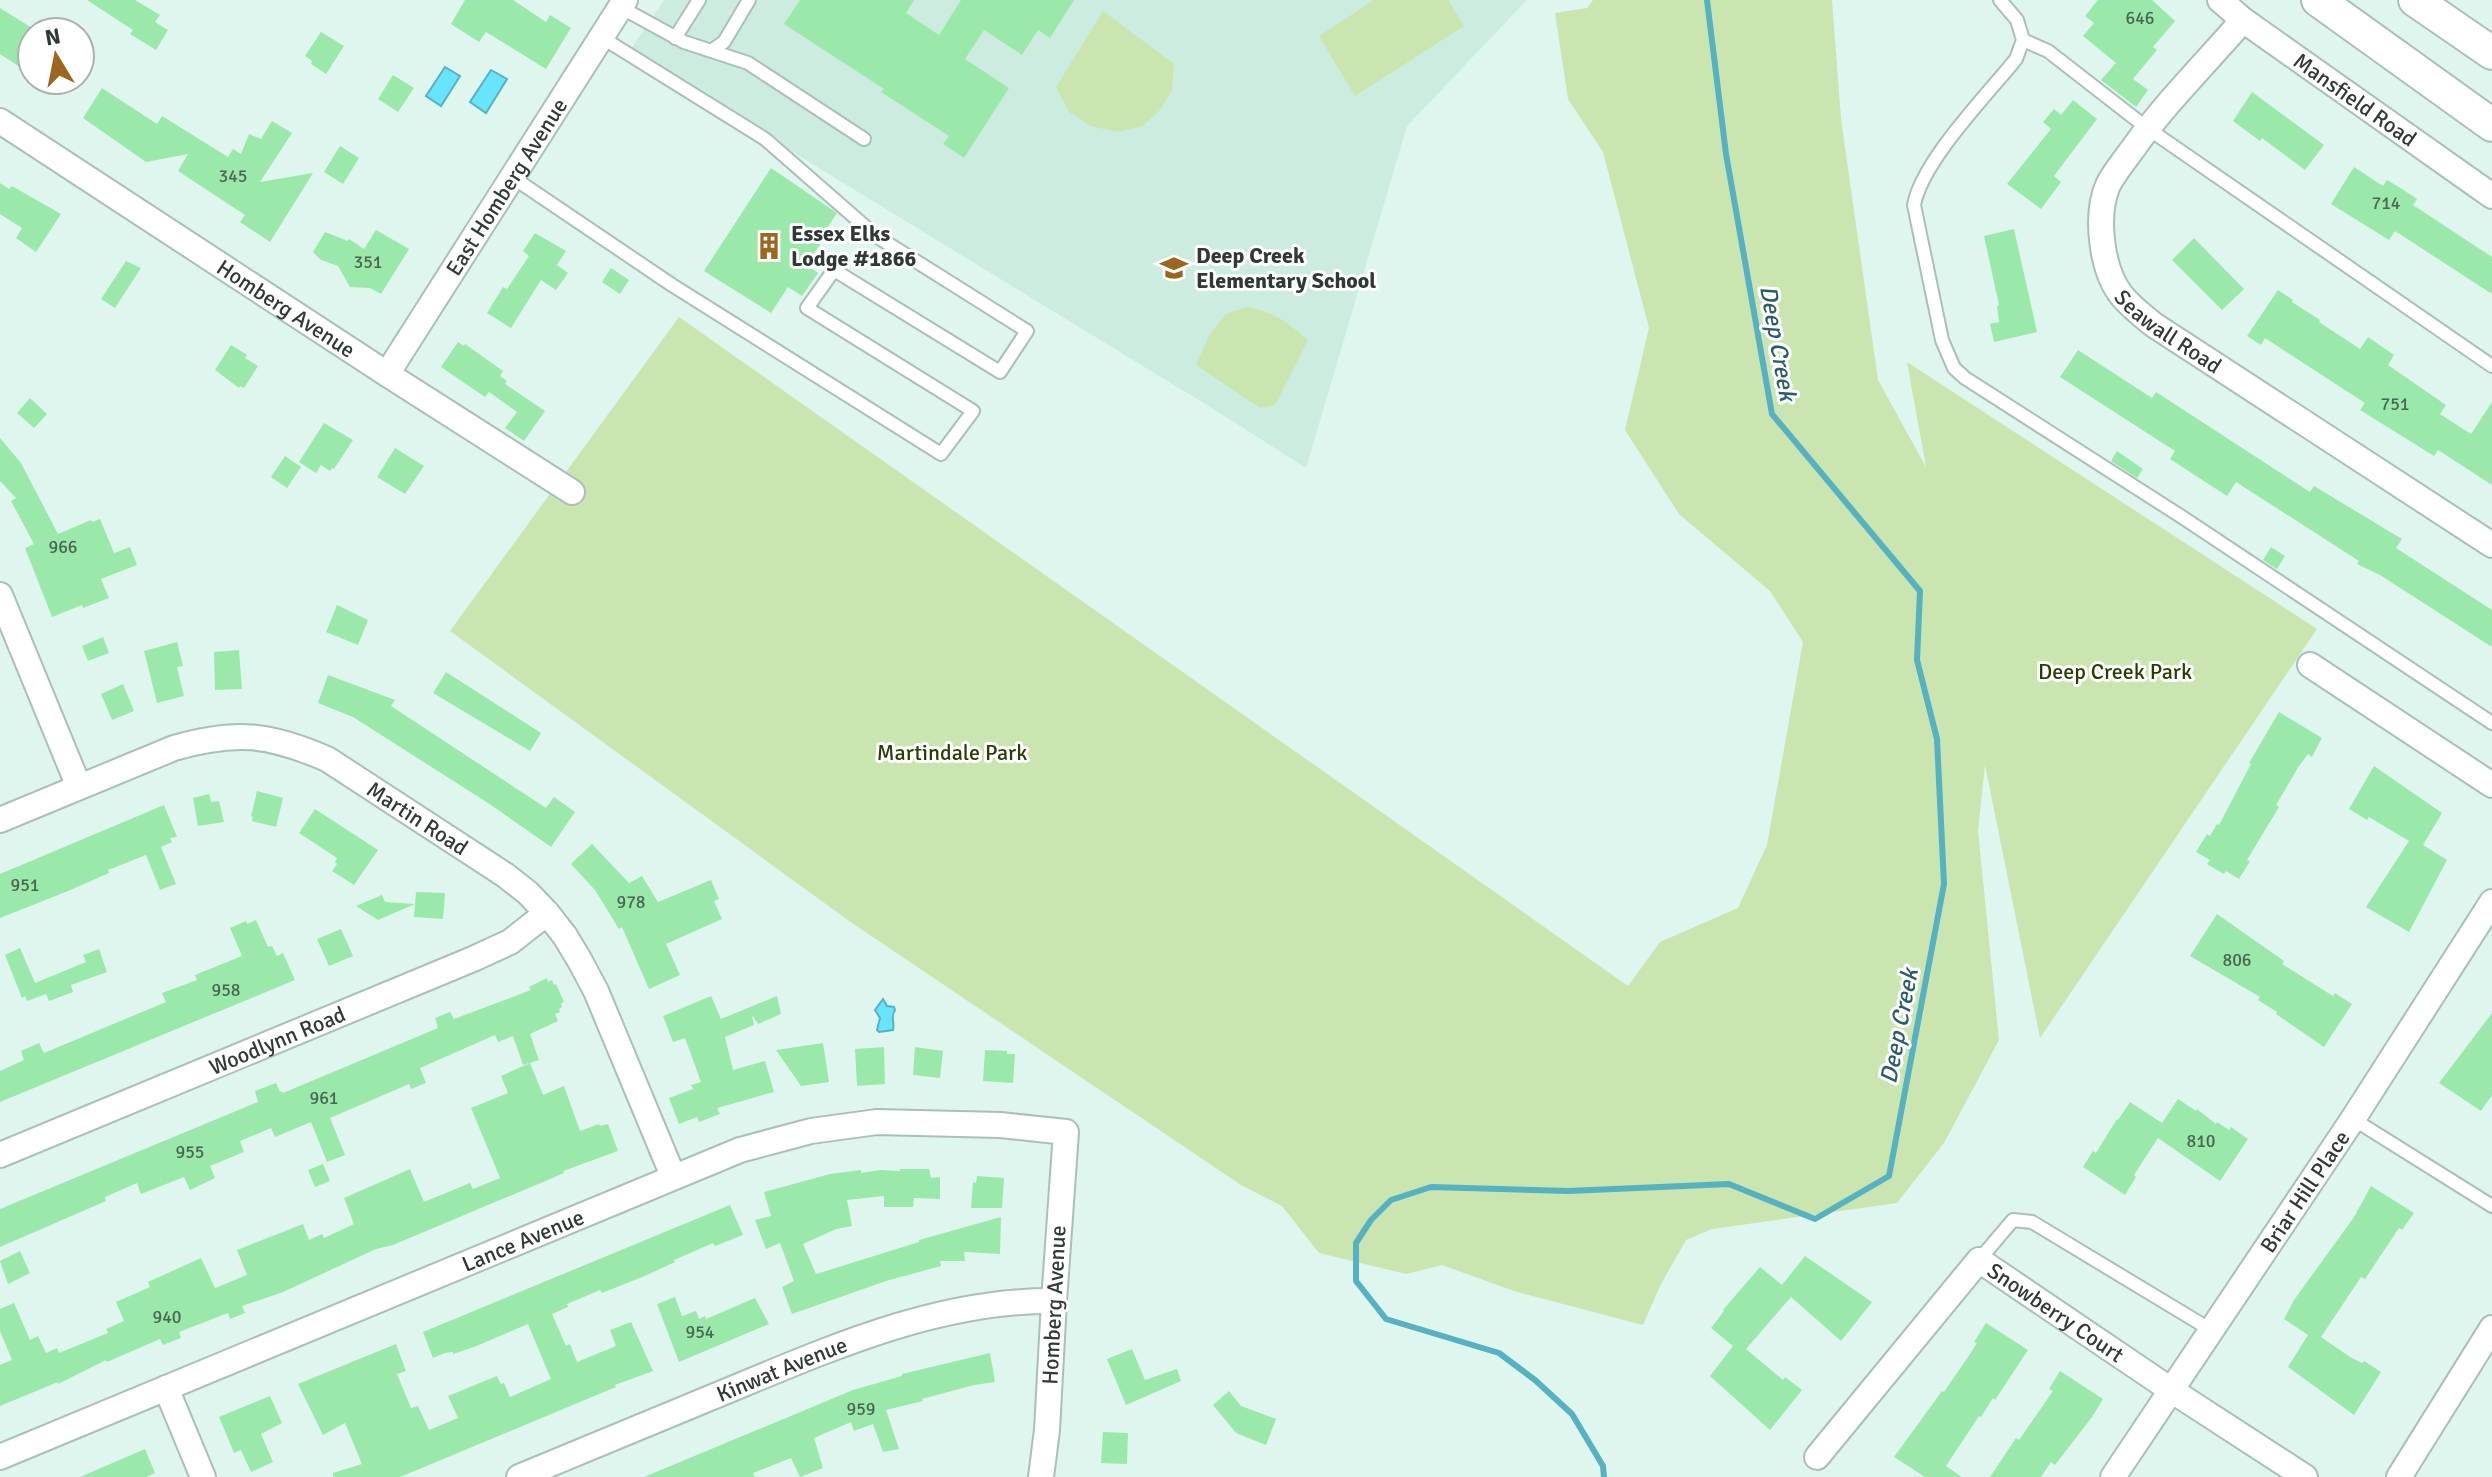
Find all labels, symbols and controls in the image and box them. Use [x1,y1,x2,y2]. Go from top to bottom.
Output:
house number: 646 [2125,7,2155,29]
north arrow [16,16,96,96]
text: N [43,22,62,51]
street label: Mansfield Road [2289,47,2422,152]
street label: East Homberg Avenue [440,93,573,281]
house number: 345 [218,165,248,187]
house number: 714 [2371,192,2401,214]
place label: Essex Elks Lodge #1866 [791,220,917,272]
building icon: Essex Elks Lodge #1866 [754,231,784,261]
place label: Deep Creek Elementary School [1196,242,1376,294]
house number: 351 [353,251,383,273]
street label: Homberg Avenue [212,253,360,363]
school or university icon: Deep Creek Elementary School [1159,253,1189,283]
water label: Deep Creek [1753,283,1803,405]
street label: Seawall Road [2109,284,2227,379]
house number: 751 [2380,393,2410,415]
house number: 966 [48,536,78,558]
park label: Deep Creek Park [2038,658,2192,685]
park label: Martindale Park [877,739,1027,766]
street label: Martin Road [362,775,473,861]
house number: 951 [10,874,40,896]
house number: 978 [616,891,646,913]
house number: 806 [2222,949,2252,971]
water label: Deep Creek [1873,964,1925,1086]
house number: 958 [211,979,241,1001]
street label: Woodlynn Road [205,1000,349,1080]
house number: 961 [309,1087,339,1109]
street label: Briar Hill Place [2254,1125,2355,1257]
house number: 810 [2186,1130,2216,1152]
house number: 955 [175,1141,205,1163]
street label: Lance Avenue [458,1203,588,1277]
street label: Homberg Avenue [1036,1225,1072,1385]
street label: Snowberry Court [1983,1256,2130,1368]
house number: 940 [152,1306,182,1328]
house number: 954 [685,1321,715,1343]
street label: Kinwat Avenue [712,1330,851,1407]
house number: 959 [846,1398,876,1420]

